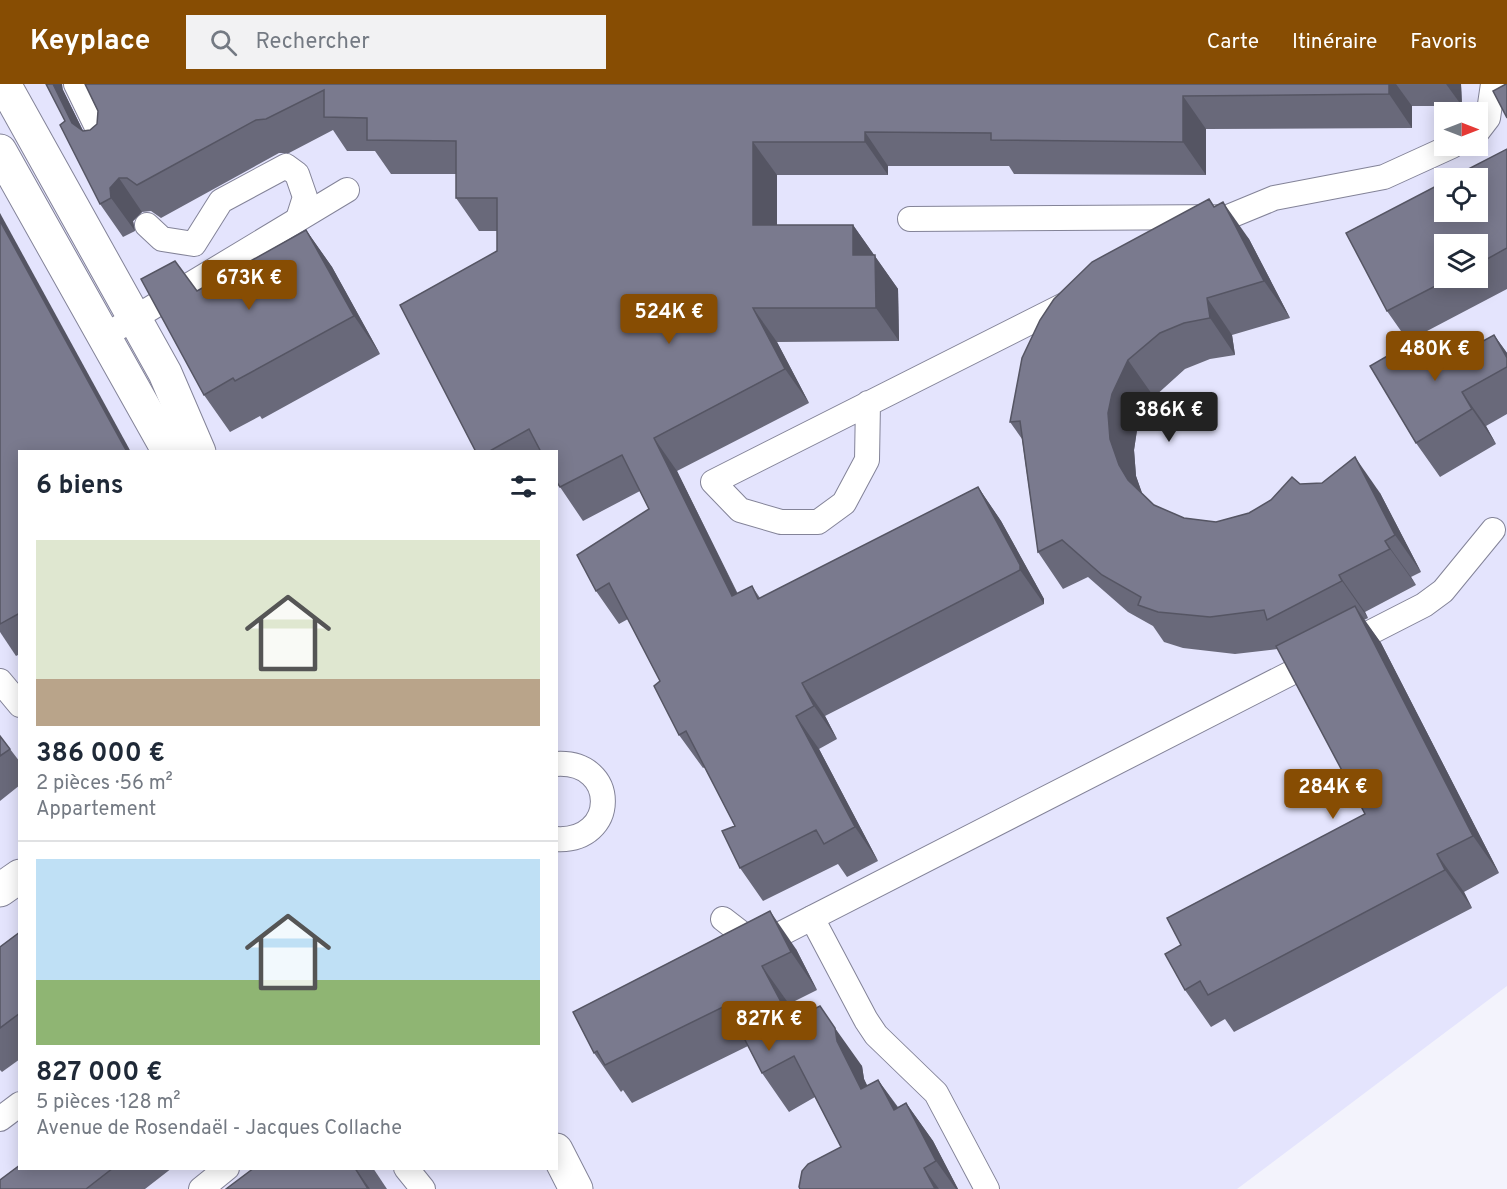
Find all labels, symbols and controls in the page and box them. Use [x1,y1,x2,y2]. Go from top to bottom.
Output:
search box [186,15,606,69]
text: Keyplace [30,24,150,60]
icon: search [207,26,240,59]
text: Rechercher [255,29,370,56]
text: Carte [1207,29,1259,56]
text: Itinéraire [1292,29,1377,56]
text: Favoris [1410,29,1477,56]
north arrow [1434,102,1488,156]
map controls [1434,102,1488,288]
button: locate [1434,168,1488,222]
button: layers [1434,234,1488,288]
pin: 673K € [200,260,298,311]
text: 673K € [216,266,282,292]
pin: 524K € [620,294,718,345]
text: 524K € [634,300,704,326]
pin: 480K € [1386,331,1484,382]
text: 480K € [1400,337,1470,363]
pin: 386K € [1120,392,1218,443]
text: 386K € [1135,398,1203,424]
text: 6 biens [36,470,124,503]
icon: filters [507,470,540,503]
icon: home [234,579,342,687]
text: 386 000 € [36,738,165,771]
pin: 284K € [1284,769,1382,820]
text: 2 pièces · 56 m² [36,771,173,797]
text: 284K € [1298,775,1368,801]
text: Appartement [36,797,156,823]
icon: home [234,898,342,1006]
pin: 827K € [720,1001,818,1052]
text: 827K € [736,1007,802,1033]
text: 827 000 € [36,1057,162,1090]
text: 5 pièces · 128 m² [36,1090,181,1116]
text: Avenue de Rosendaël - Jacques Collache [36,1116,402,1142]

